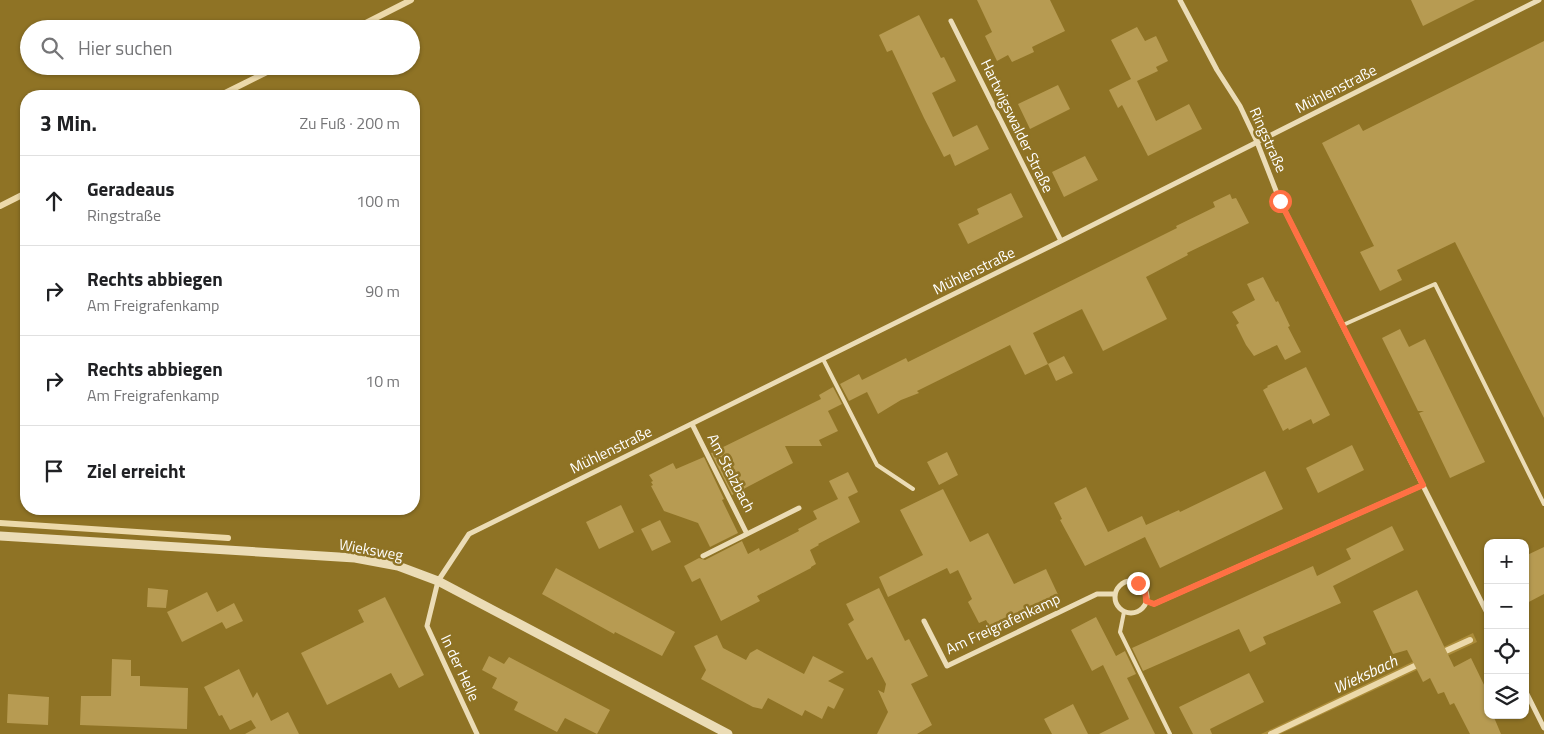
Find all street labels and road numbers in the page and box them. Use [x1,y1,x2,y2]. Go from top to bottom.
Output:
street label: Hartwigswalder Straße [975,55,1060,196]
street label: Mühlenstraße [1291,58,1381,119]
street label: Ringstraße [1244,103,1293,176]
street label: Mühlenstraße [929,241,1019,300]
street label: Mühlenstraße [566,420,656,479]
street label: Am Stelzbach [702,429,761,516]
street label: Wieksweg [337,533,405,567]
street label: Am Freigrafenkamp [942,587,1064,660]
street label: In der Helle [435,631,486,705]

